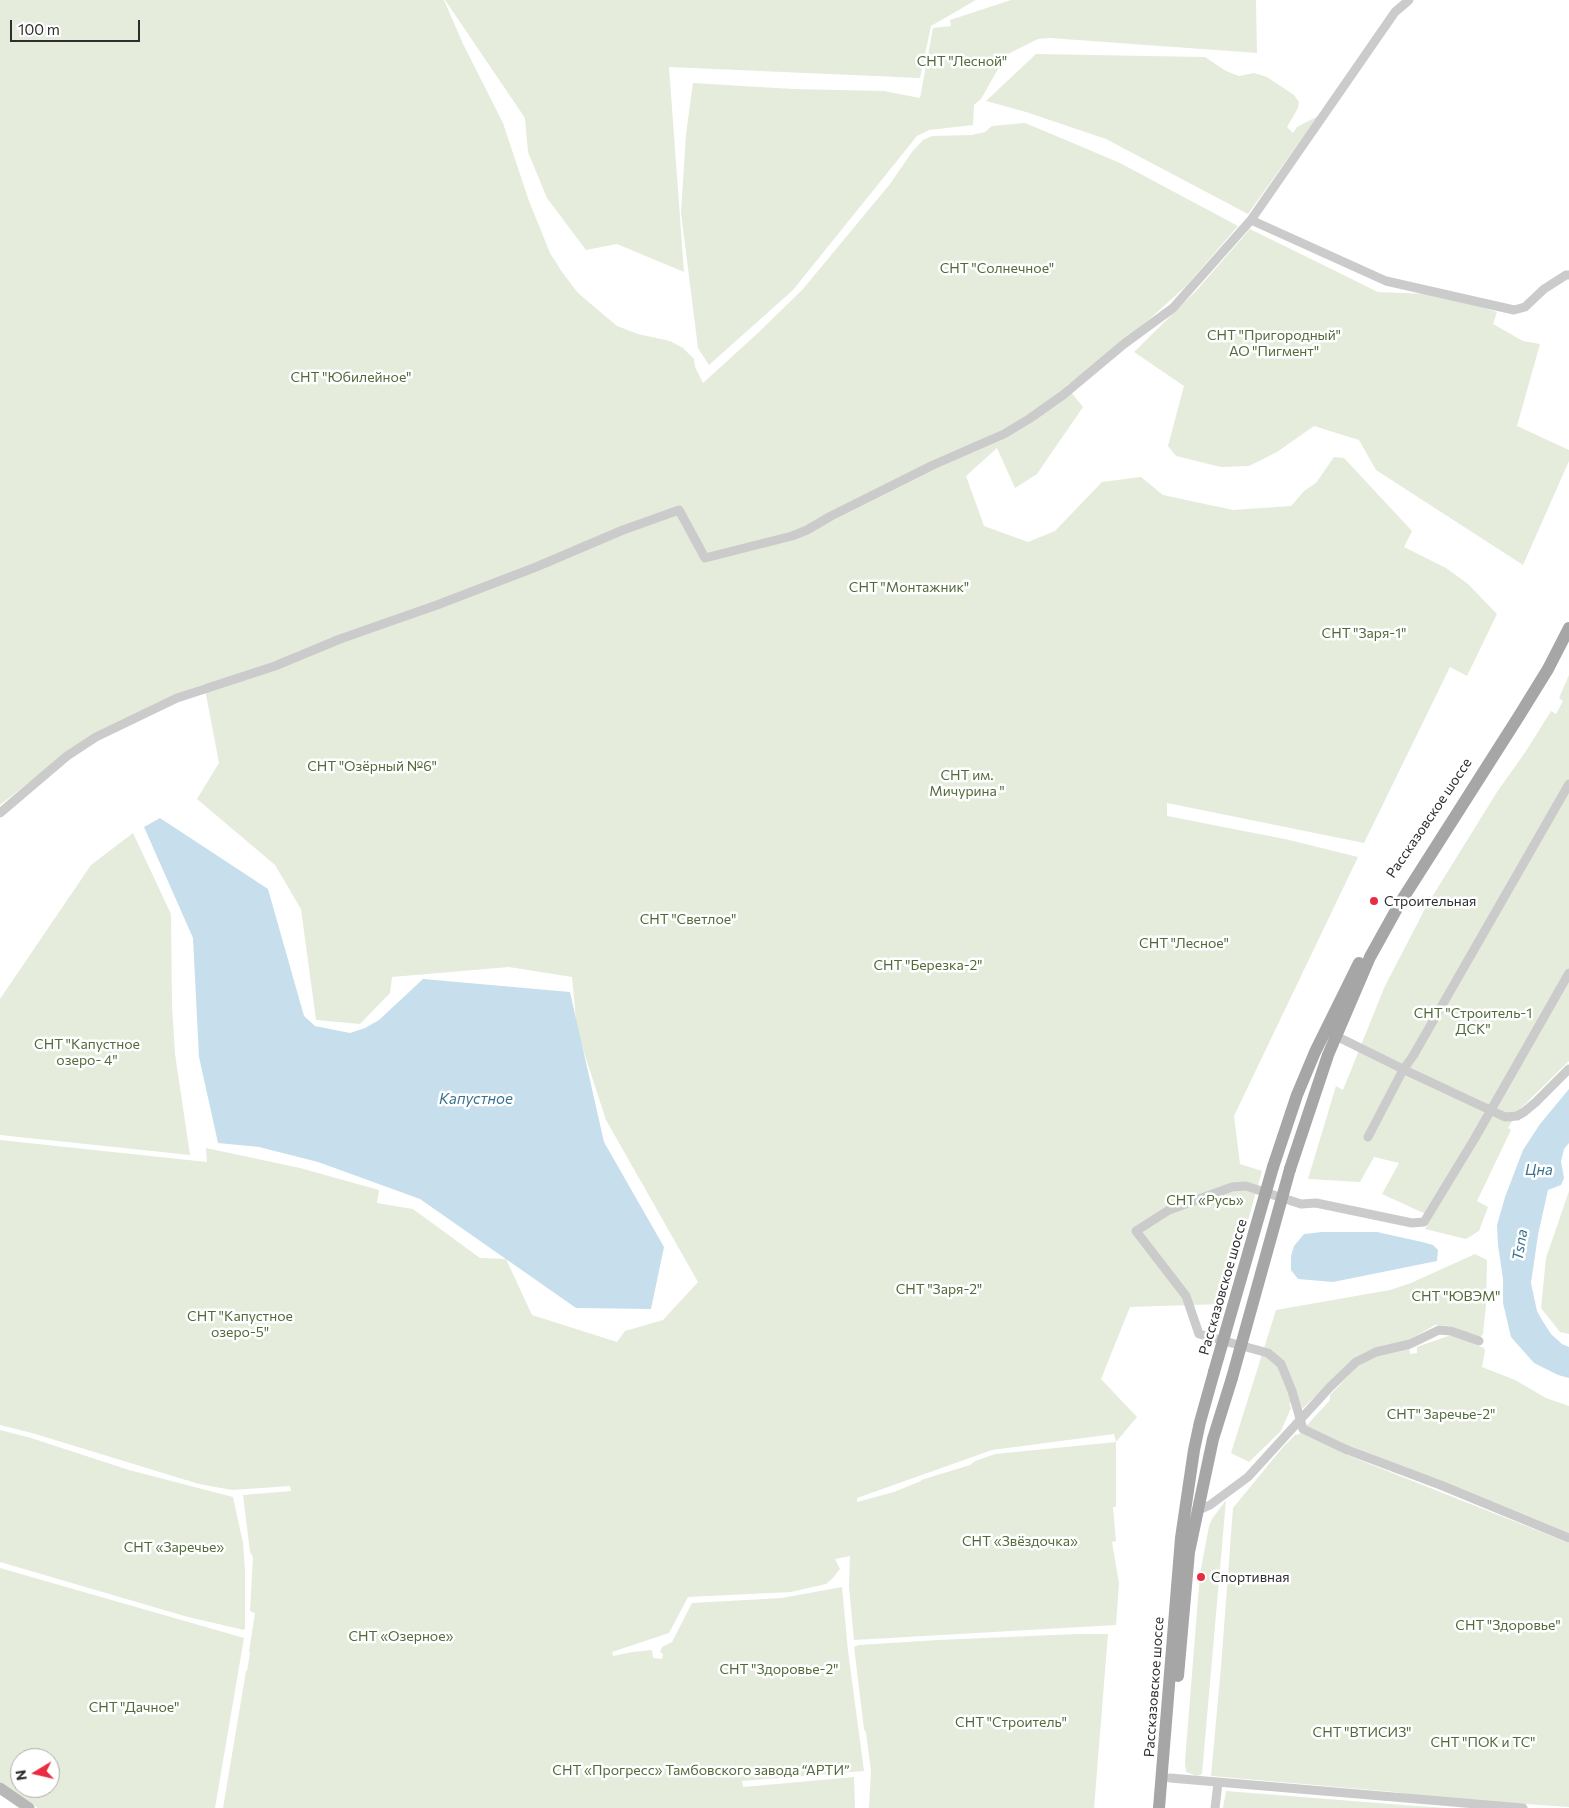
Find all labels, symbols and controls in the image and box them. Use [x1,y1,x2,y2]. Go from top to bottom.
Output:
scale bar [12,10,142,42]
text: 100 m [18,20,60,38]
park label: СНТ "Лесной" [917,53,1007,69]
park label: СНТ "Солнечное" [940,260,1054,276]
park label: СНТ "Пригородный" АО "Пигмент" [1207,327,1341,360]
park label: СНТ "Юбилейное" [290,369,412,385]
park label: СНТ "Монтажник" [849,579,969,595]
park label: СНТ "Заря-1" [1322,625,1406,641]
street label: Рассказовское шоссе [1383,755,1475,881]
park label: СНТ "Озёрный №6" [307,758,437,774]
park label: СНТ им. Мичурина " [929,767,1005,800]
place label: Строительная [1384,893,1476,909]
marker: Строительная [1368,895,1380,907]
park label: СНТ "Светлое" [640,911,736,927]
park label: СНТ "Лесное" [1139,935,1229,951]
park label: СНТ "Березка-2" [873,957,983,973]
park label: СНТ "Строитель-1 ДСК" [1414,1005,1532,1038]
park label: СНТ "Капустное озеро- 4" [34,1036,140,1068]
water label: Капустное [439,1090,513,1108]
water label: Цна [1525,1161,1553,1179]
park label: СНТ «Русь» [1166,1192,1244,1208]
street label: Рассказовское шоссе [1196,1217,1250,1357]
water label: Tsna [1509,1228,1531,1262]
park label: СНТ "Заря-2" [896,1281,982,1297]
park label: СНТ "ЮВЭМ" [1411,1288,1501,1304]
park label: СНТ "Капустное озеро-5" [187,1308,293,1340]
park label: СНТ" Заречье-2" [1387,1406,1495,1422]
park label: СНТ «Звёздочка» [962,1533,1078,1549]
park label: СНТ «Заречье» [124,1539,224,1555]
place label: Спортивная [1211,1569,1290,1585]
marker: Спортивная [1195,1571,1207,1583]
street label: Рассказовское шоссе [1141,1616,1167,1758]
park label: СНТ "Здоровье" [1455,1617,1561,1633]
park label: СНТ «Озерное» [348,1628,454,1644]
park label: СНТ "Здоровье-2" [720,1661,838,1677]
park label: СНТ "Дачное" [89,1699,179,1715]
park label: СНТ "Строитель" [955,1714,1067,1730]
park label: СНТ "ВТИСИЗ" [1313,1724,1411,1740]
park label: СНТ "ПОК и ТС" [1431,1734,1535,1750]
north arrow [10,1748,60,1798]
park label: СНТ «Прогресс» Тамбовского завода “АРТИ” [552,1762,850,1778]
text: N [11,1769,30,1782]

